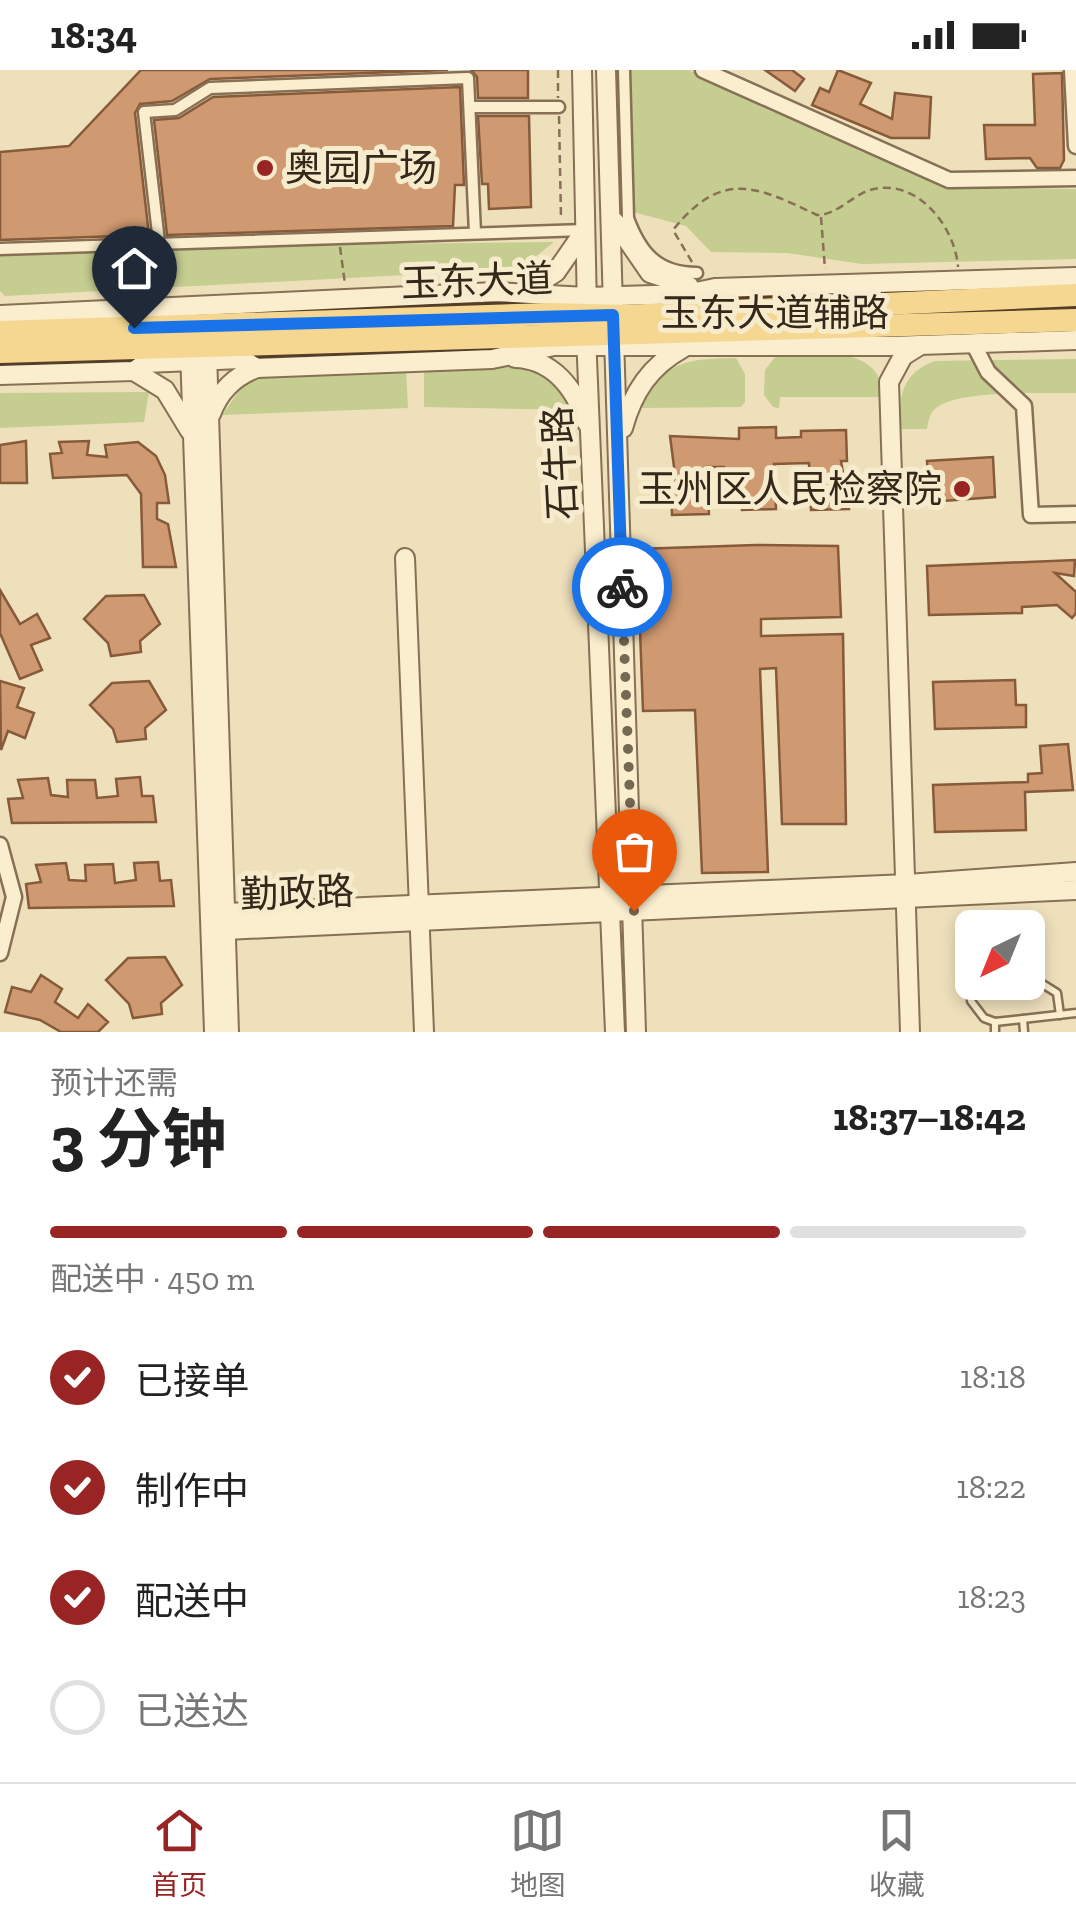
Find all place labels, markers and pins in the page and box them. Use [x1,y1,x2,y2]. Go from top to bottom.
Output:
place label: 奥园广场 [285,145,437,191]
marker: 奥园广场 [254,157,276,179]
pin [92,226,177,329]
place label: 玉州区人民检察院 [638,466,942,512]
marker: 玉州区人民检察院 [951,478,973,500]
pin [592,809,677,912]

